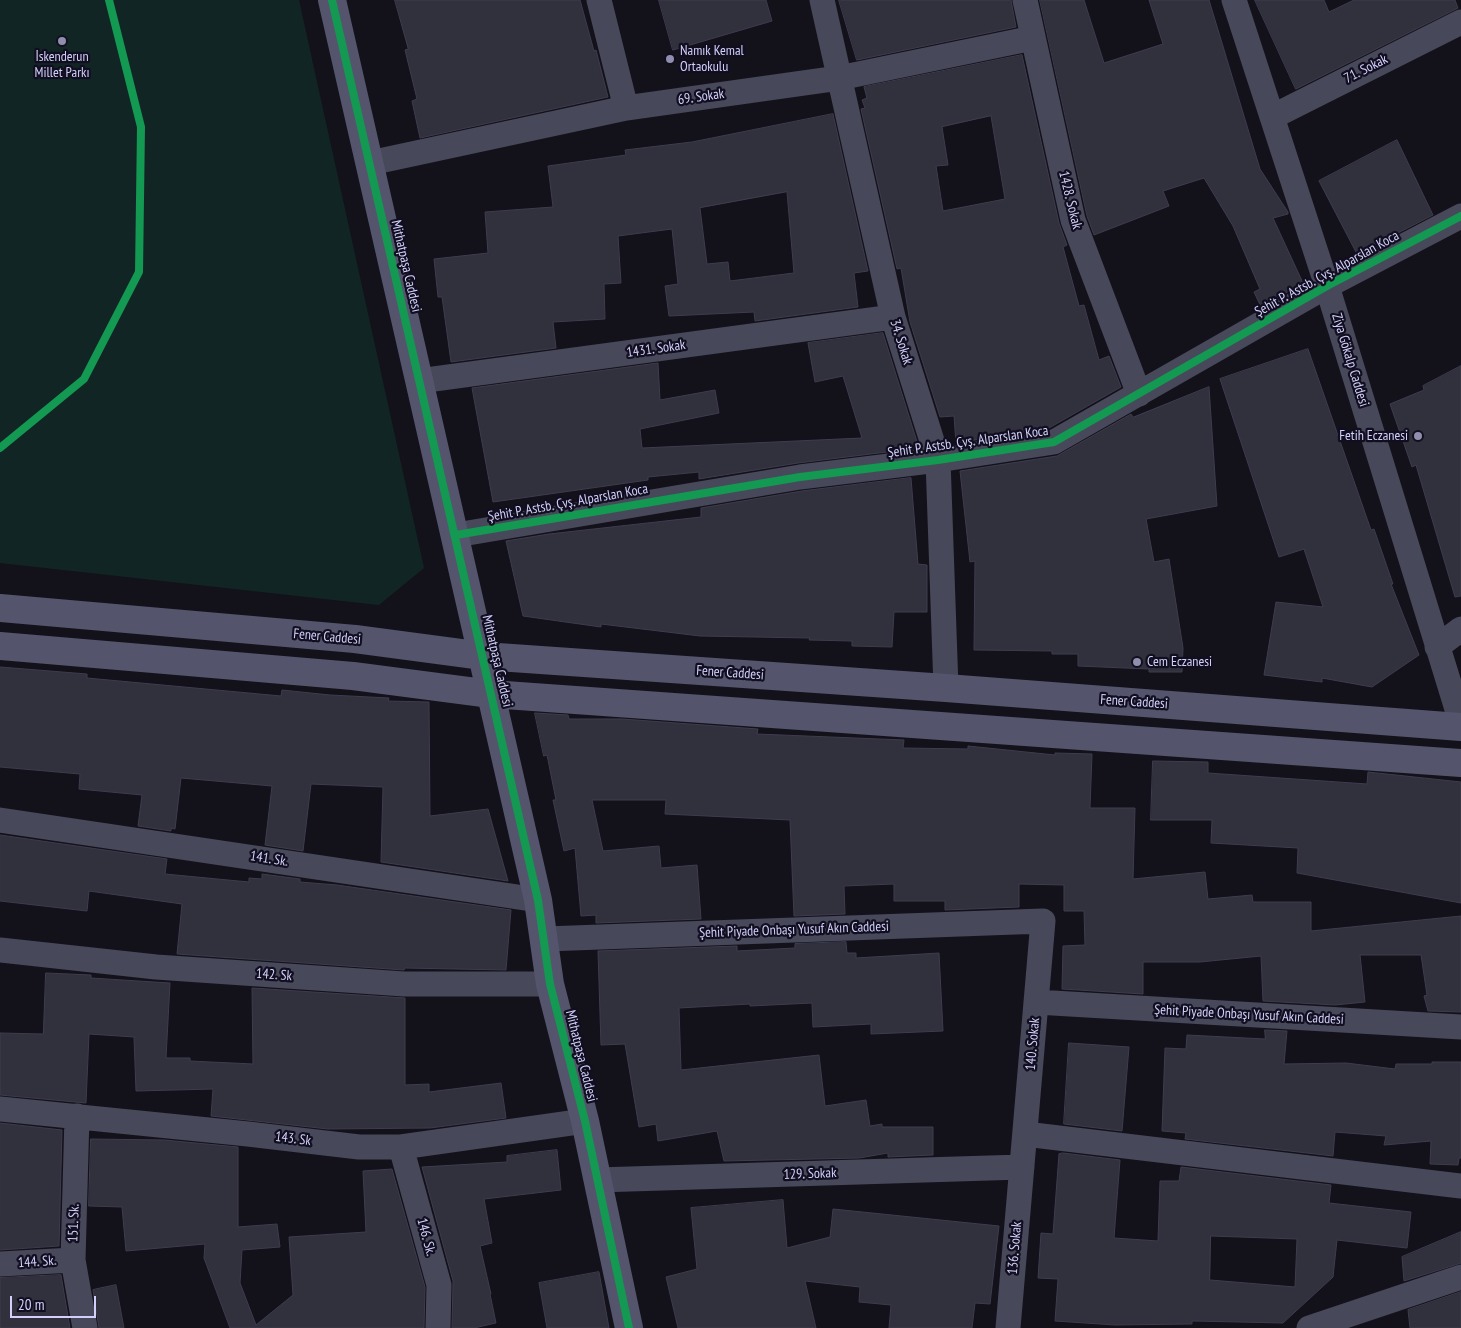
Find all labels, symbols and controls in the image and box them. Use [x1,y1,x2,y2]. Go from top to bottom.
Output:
marker: İskenderun Millet Parkı [56,35,68,47]
place label: Namık Kemal Ortaokulu [680,43,744,75]
place label: İskenderun Millet Parkı [35,49,89,82]
street label: 71. Sokak [1341,51,1391,87]
marker: Namık Kemal Ortaokulu [664,53,676,65]
street label: 69. Sokak [677,85,725,109]
street label: 1428. Sokak [1055,169,1085,231]
street label: Mithatpaşa Caddesi [387,218,425,314]
street label: Şehit P. Astsb. Çvş. Alparslan Koca [1252,227,1402,321]
street label: Ziya Gökalp Caddesi [1328,311,1372,409]
street label: 34. Sokak [886,317,916,367]
street label: 1431. Sokak [626,337,686,361]
street label: Şehit P. Astsb. Çvş. Alparslan Koca [887,422,1049,462]
place label: Fetih Eczanesi [1339,428,1408,444]
marker: Fetih Eczanesi [1412,430,1424,442]
street label: Şehit P. Astsb. Çvş. Alparslan Koca [487,481,649,525]
street label: Mithatpaşa Caddesi [478,613,516,709]
street label: Fener Caddesi [292,626,362,648]
place label: Cem Eczanesi [1147,654,1212,670]
marker: Cem Eczanesi [1131,656,1143,668]
street label: Fener Caddesi [696,662,764,684]
street label: Fener Caddesi [1100,691,1168,713]
street label: 141. Sk. [249,848,289,870]
street label: Şehit Piyade Onbaşı Yusuf Akın Caddesi [699,918,889,942]
street label: 142. Sk [256,965,292,985]
street label: Şehit Piyade Onbaşı Yusuf Akın Caddesi [1154,1002,1344,1028]
street label: Mithatpaşa Caddesi [561,1008,601,1104]
street label: 140. Sokak [1022,1017,1044,1071]
street label: 143. Sk [274,1128,312,1150]
street label: 129. Sokak [783,1165,837,1183]
street label: 151. Sk. [65,1204,83,1242]
street label: 146. Sk. [413,1216,439,1258]
street label: 136. Sokak [1004,1221,1026,1275]
street label: 144. Sk. [17,1252,57,1272]
scale bar [12,1286,99,1318]
text: 20 m [18,1295,44,1314]

